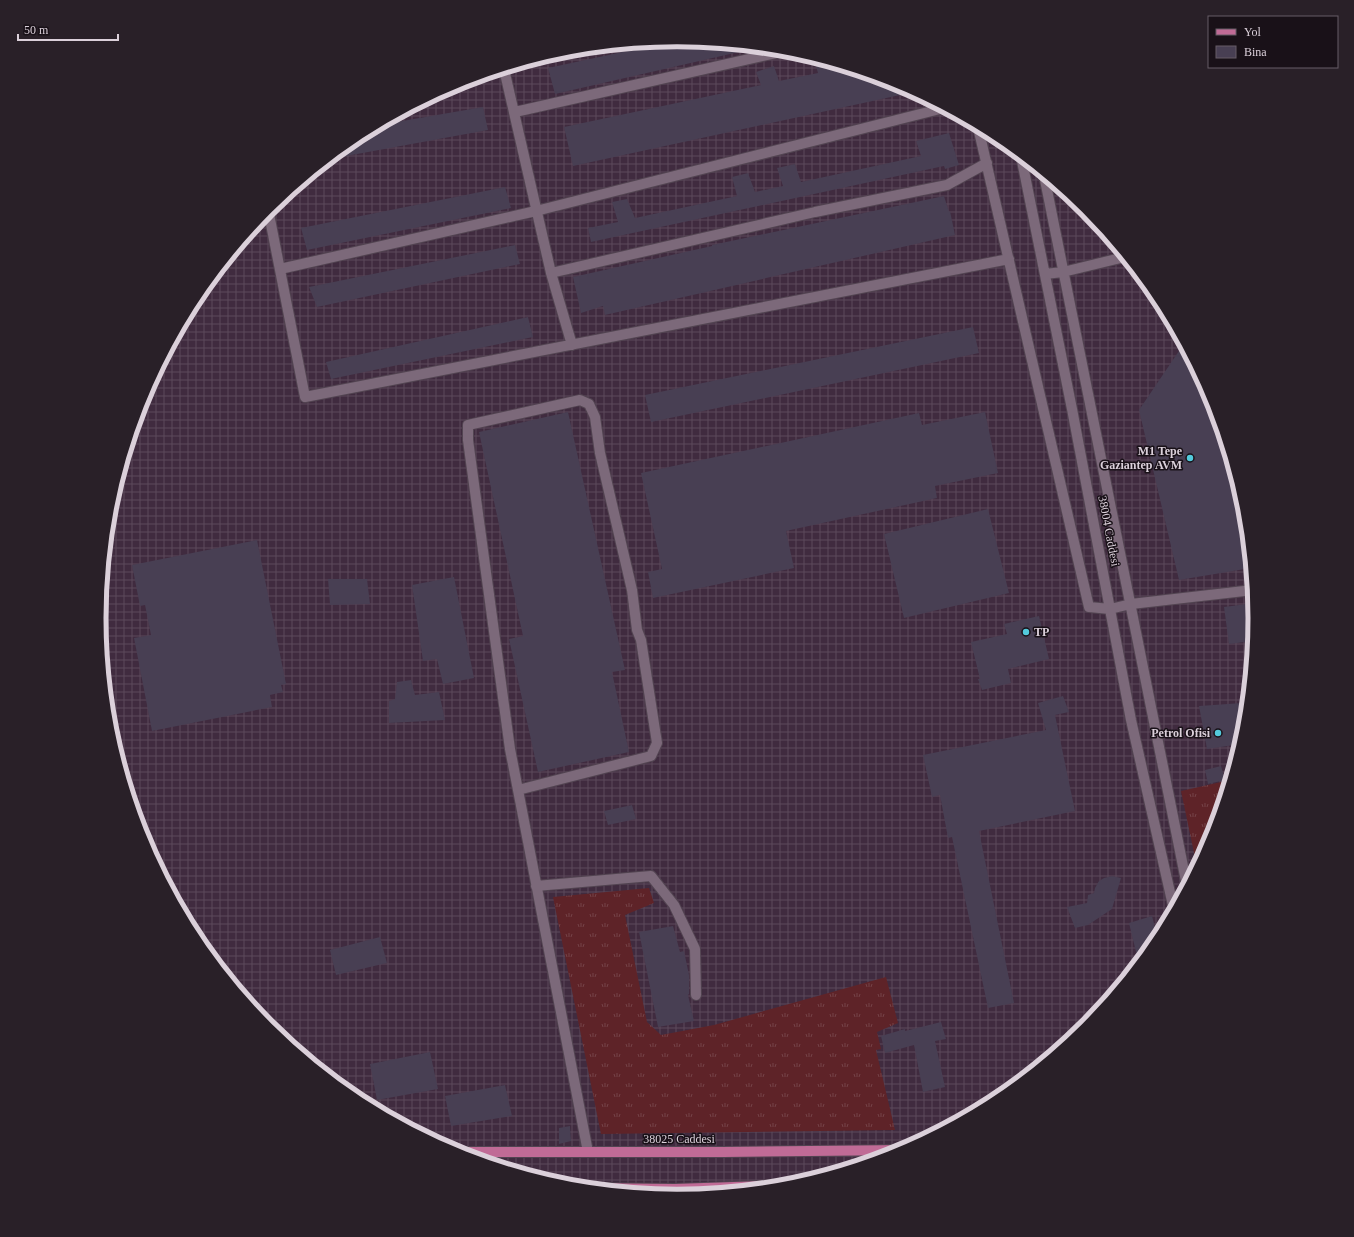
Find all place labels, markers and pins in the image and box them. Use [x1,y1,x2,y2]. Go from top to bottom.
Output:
place label: M1 Tepe Gaziantep AVM [1100,444,1183,472]
marker: M1 Tepe Gaziantep AVM [1185,453,1195,463]
place label: TP [1034,625,1049,639]
marker: TP [1021,627,1031,637]
place label: Petrol Ofisi [1151,726,1211,740]
marker: Petrol Ofisi [1213,728,1223,738]

